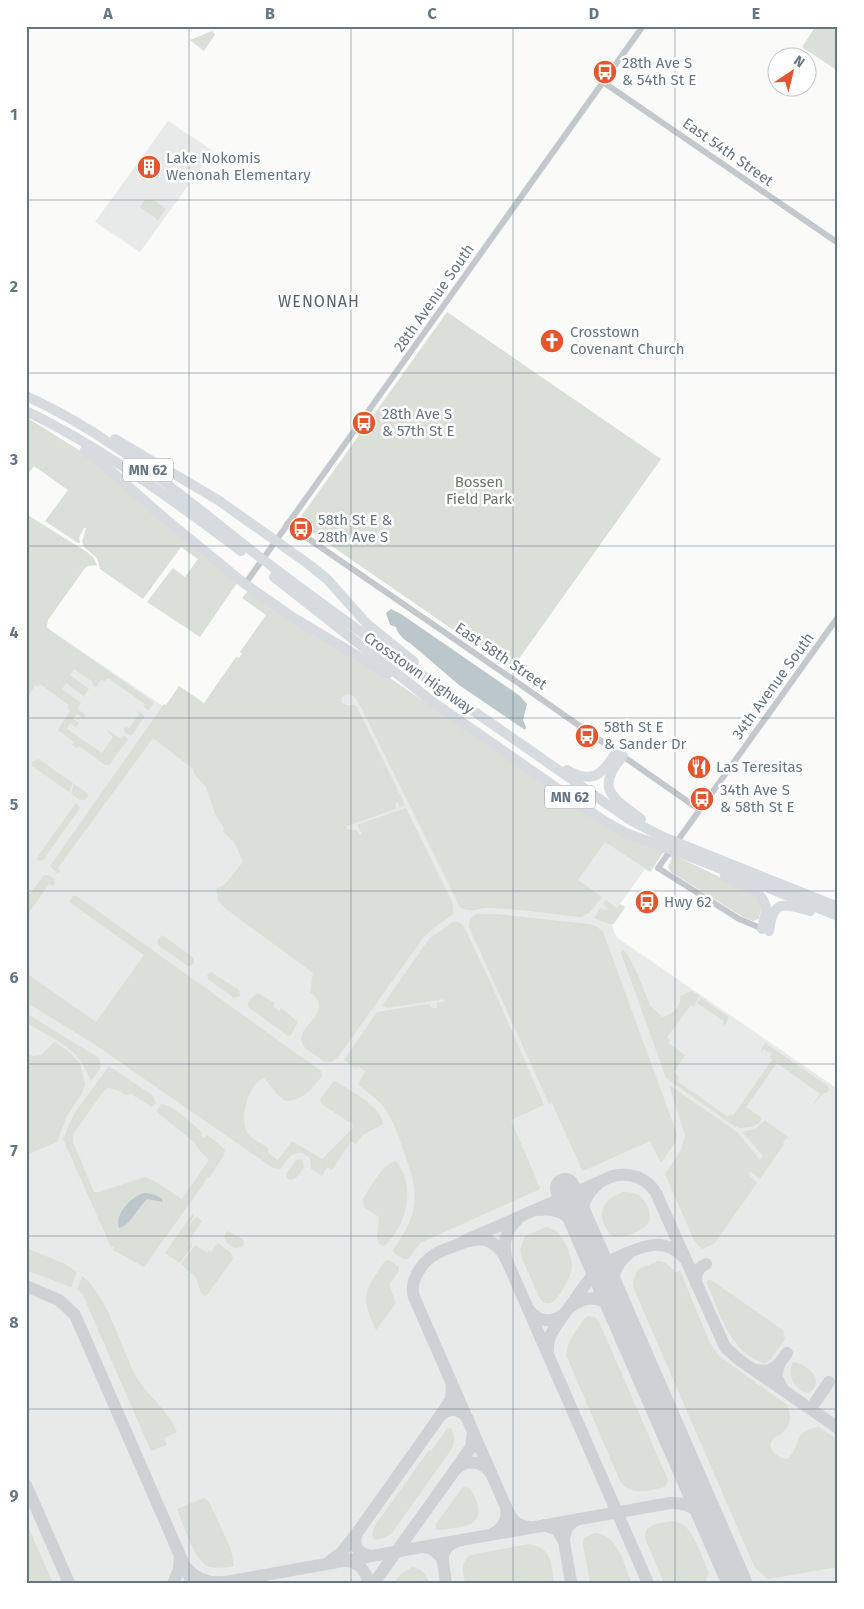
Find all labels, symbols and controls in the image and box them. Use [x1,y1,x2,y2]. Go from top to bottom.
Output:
text: A [102,4,113,23]
text: B [265,4,275,23]
text: C [427,4,437,23]
text: D [589,4,599,23]
text: E [752,4,760,23]
north arrow [766,48,816,98]
text: N [790,52,808,71]
place label: 28th Ave S & 54th St E [622,54,696,89]
bus stop icon: 28th Ave S & 54th St E [592,59,618,85]
text: 1 [10,105,18,124]
street label: East 54th Street [679,114,777,190]
place label: Lake Nokomis Wenonah Elementary [166,149,311,184]
building icon: Lake Nokomis Wenonah Elementary [136,154,162,180]
street label: 28th Avenue South [390,241,478,355]
text: 2 [10,277,18,296]
district label: WENONAH [278,292,360,311]
place label: Crosstown Covenant Church [570,323,685,358]
church icon: Crosstown Covenant Church [539,328,565,354]
place label: 28th Ave S & 57th St E [382,405,455,440]
bus stop icon: 28th Ave S & 57th St E [351,410,377,436]
text: 3 [9,450,18,469]
road number: MN 62 [123,458,173,482]
park label: Bossen Field Park [446,473,512,508]
place label: 58th St E & 28th Ave S [318,511,393,546]
bus stop icon: 58th St E & 28th Ave S [288,516,314,542]
street label: East 58th Street [452,619,551,694]
text: 4 [9,623,19,642]
street label: Crosstown Highway [360,628,478,718]
street label: 34th Avenue South [728,629,818,743]
place label: 58th St E & Sander Dr [604,718,687,753]
bus stop icon: 58th St E & Sander Dr [574,723,600,749]
restaurant icon: Las Teresitas [686,754,712,780]
place label: Las Teresitas [716,758,803,776]
place label: 34th Ave S & 58th St E [720,781,794,816]
road number: MN 62 [545,786,595,809]
bus stop icon: 34th Ave S & 58th St E [689,786,715,812]
text: 5 [10,795,19,814]
bus stop icon: Hwy 62 [634,889,660,915]
place label: Hwy 62 [664,893,712,911]
text: 6 [9,968,19,987]
text: 7 [10,1141,18,1160]
text: 8 [9,1313,19,1332]
text: 9 [10,1486,19,1505]

